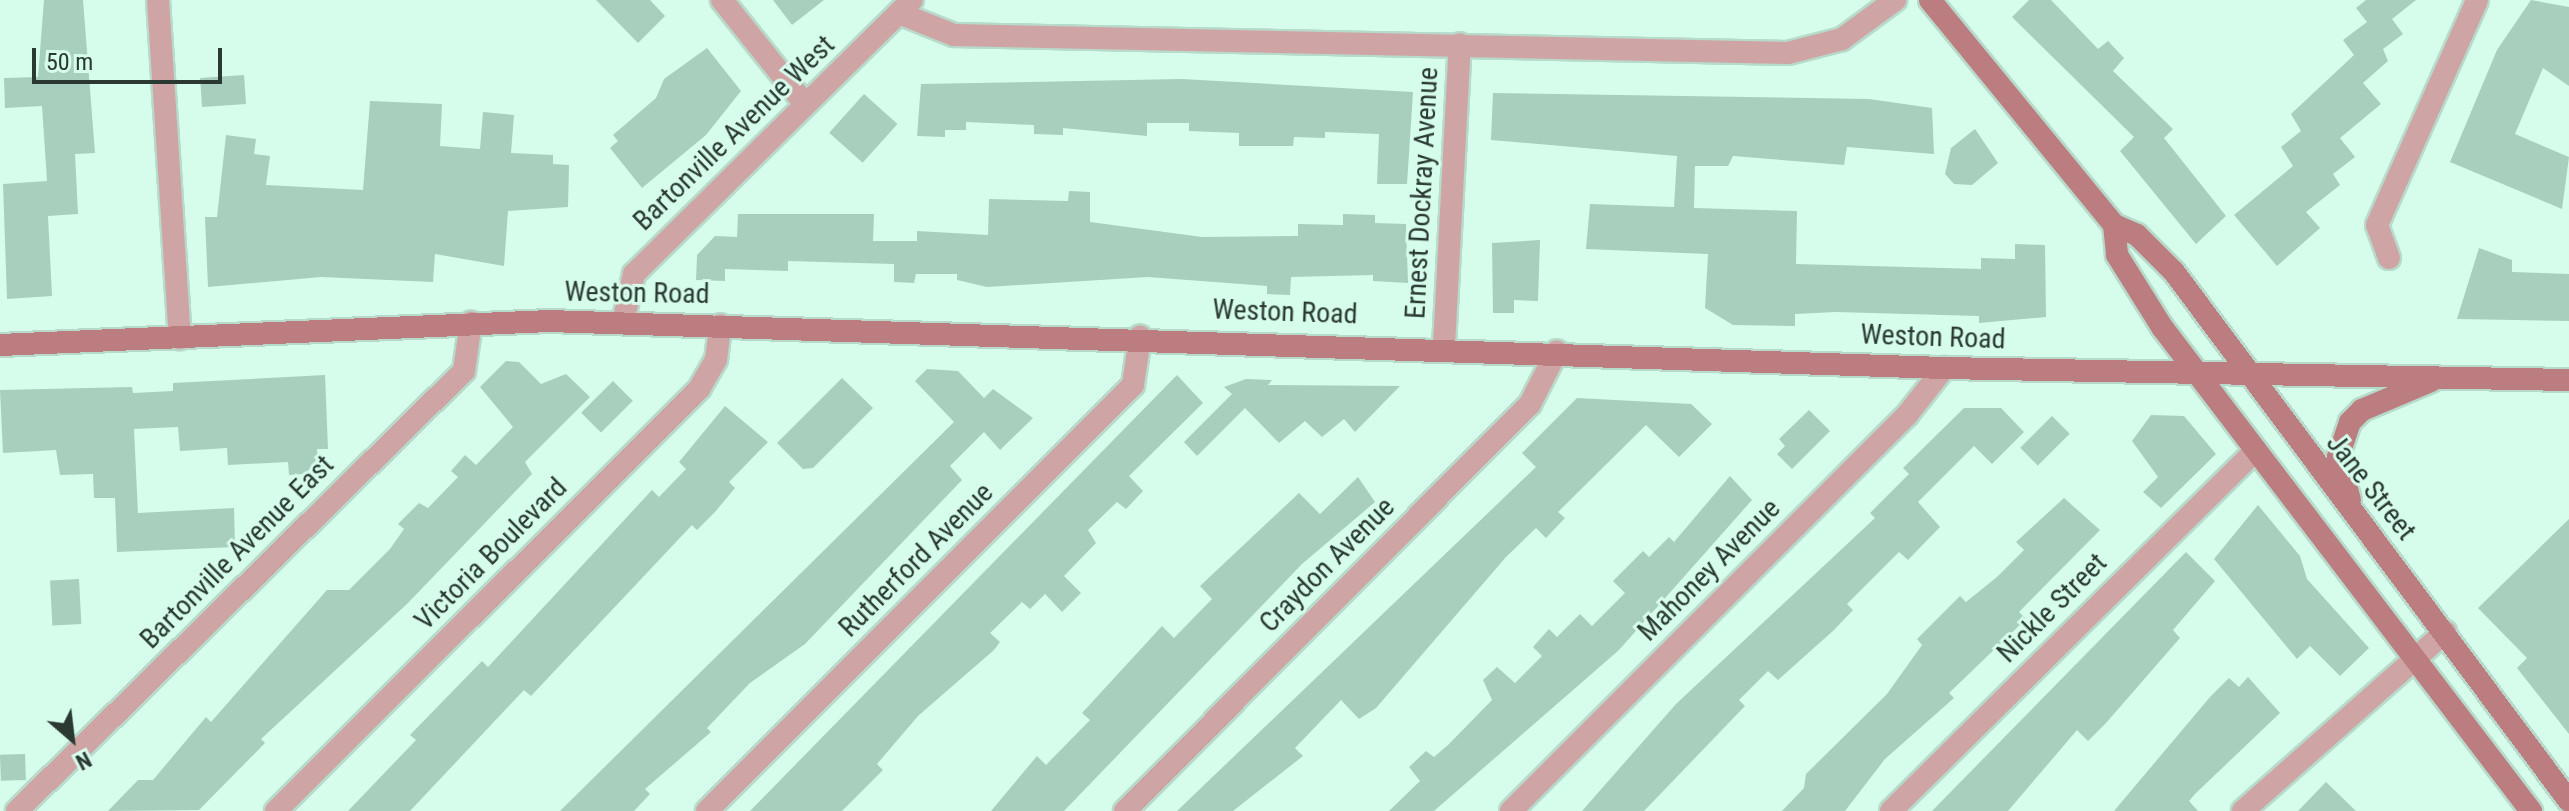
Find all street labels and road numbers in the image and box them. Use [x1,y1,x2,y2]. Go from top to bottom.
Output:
street label: Bartonville Avenue West [626,28,842,238]
street label: Ernest Dockray Avenue [1399,66,1445,320]
street label: Weston Road [564,275,710,311]
street label: Weston Road [1212,293,1358,331]
street label: Weston Road [1860,318,2006,356]
street label: Jane Street [2319,427,2423,547]
street label: Bartonville Avenue East [133,448,341,656]
street label: Victoria Boulevard [408,471,574,637]
street label: Rutherford Avenue [832,476,1000,644]
street label: Craydon Avenue [1253,491,1401,639]
street label: Mahoney Avenue [1631,492,1787,648]
street label: Nickle Street [1990,546,2114,670]

